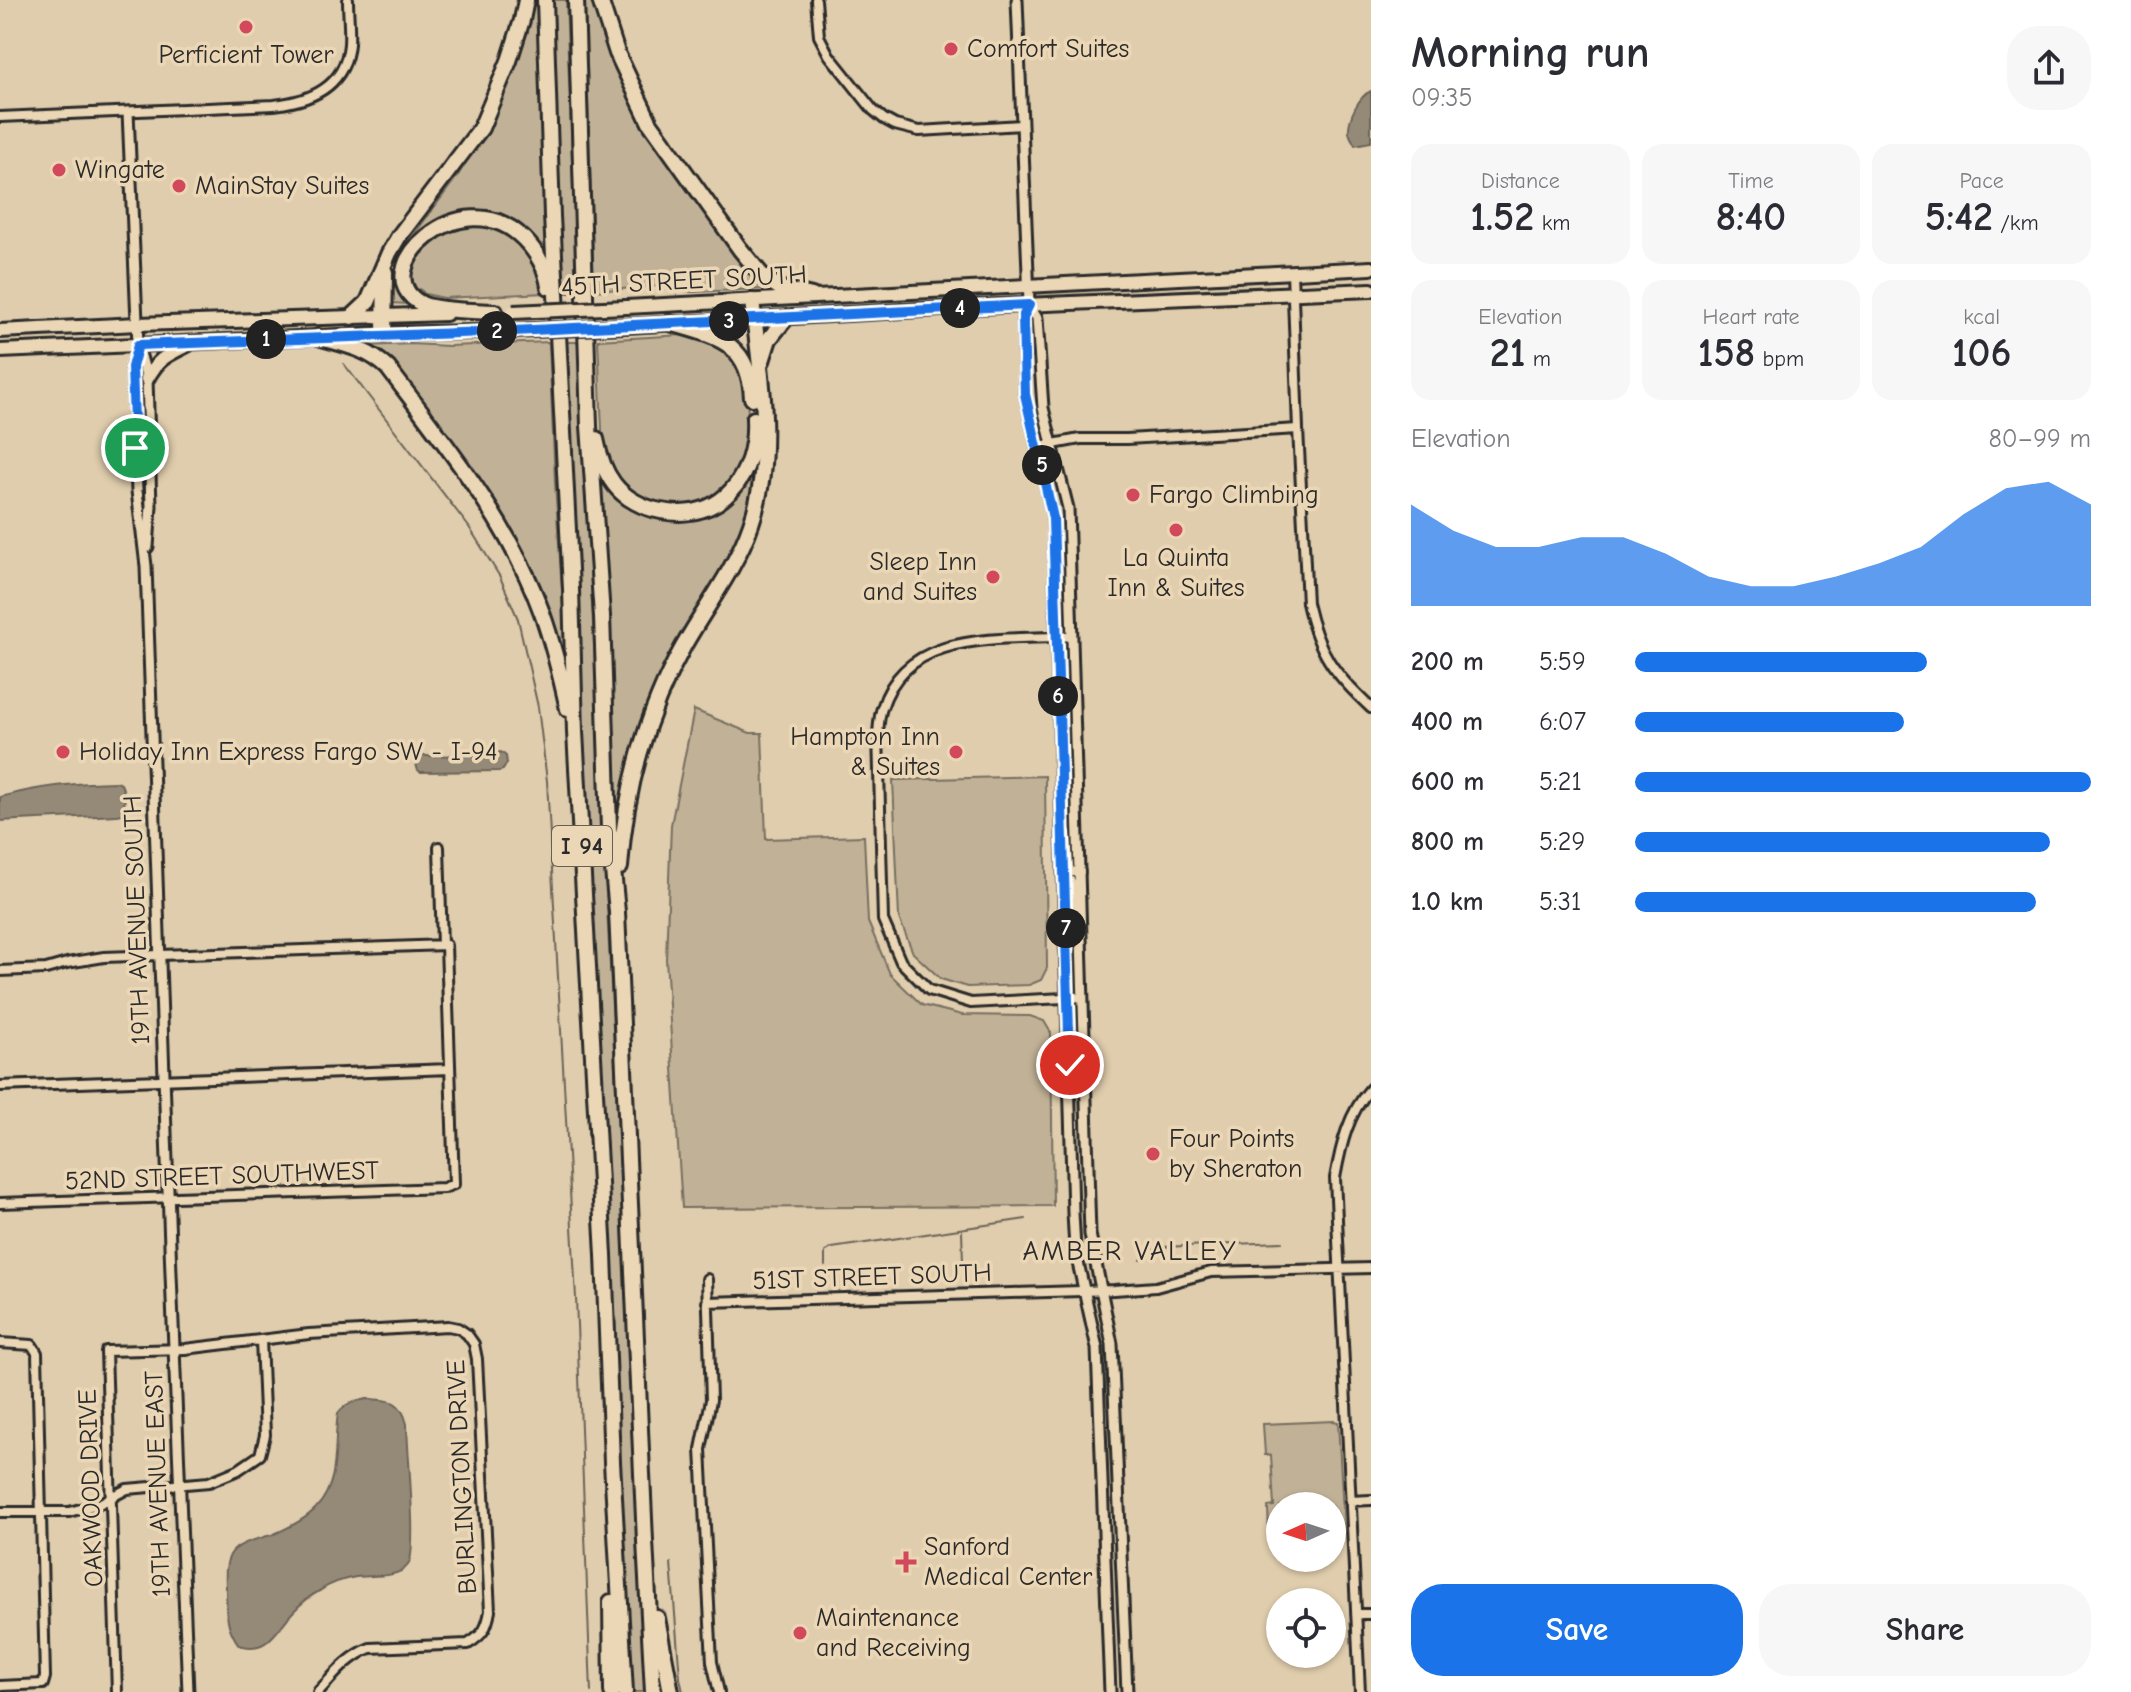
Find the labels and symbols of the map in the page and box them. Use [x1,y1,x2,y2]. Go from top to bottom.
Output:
marker: Perficient Tower [237,18,255,36]
place label: Comfort Suites [967,34,1129,64]
place label: Perficient Tower [158,40,334,70]
marker: Comfort Suites [942,40,960,58]
place label: Wingate [75,155,165,185]
marker: Wingate [50,161,68,179]
place label: MainStay Suites [195,171,369,201]
marker: MainStay Suites [170,177,188,195]
street label: 45TH STREET SOUTH [560,260,808,302]
pin: 4 [940,288,980,328]
pin: 3 [709,301,749,341]
pin: 2 [477,311,517,351]
pin: 1 [246,319,286,359]
pin [101,414,169,482]
pin: 5 [1022,445,1062,485]
place label: Fargo Climbing [1149,480,1319,510]
marker: Fargo Climbing [1124,486,1142,504]
marker: La Quinta Inn & Suites [1167,521,1185,539]
place label: La Quinta Inn & Suites [1107,543,1245,603]
place label: Sleep Inn and Suites [863,547,977,607]
marker: Sleep Inn and Suites [984,568,1002,586]
pin: 6 [1038,676,1078,716]
place label: Hampton Inn & Suites [790,722,940,782]
place label: Holiday Inn Express Fargo SW - I-94 [79,737,498,767]
marker: Holiday Inn Express Fargo SW - I-94 [54,743,72,761]
marker: Hampton Inn & Suites [947,743,965,761]
street label: 19TH AVENUE SOUTH [118,795,156,1045]
road number: I 94 [552,826,612,866]
pin: 7 [1046,908,1086,948]
pin [1036,1031,1104,1099]
place label: Four Points by Sheraton [1169,1124,1302,1184]
marker: Four Points by Sheraton [1144,1145,1162,1163]
street label: 52ND STREET SOUTHWEST [64,1156,380,1196]
district label: AMBER VALLEY [1022,1235,1238,1267]
street label: 51ST STREET SOUTH [752,1258,992,1296]
street label: BURLINGTON DRIVE [441,1359,483,1595]
street label: 19TH AVENUE EAST [139,1370,177,1598]
street label: OAKWOOD DRIVE [73,1389,109,1587]
north arrow [1266,1492,1346,1572]
place label: Sanford Medical Center [924,1532,1093,1592]
marker: Sanford Medical Center [895,1551,917,1573]
place label: Maintenance and Receiving [816,1603,971,1663]
marker: Maintenance and Receiving [791,1624,809,1642]

